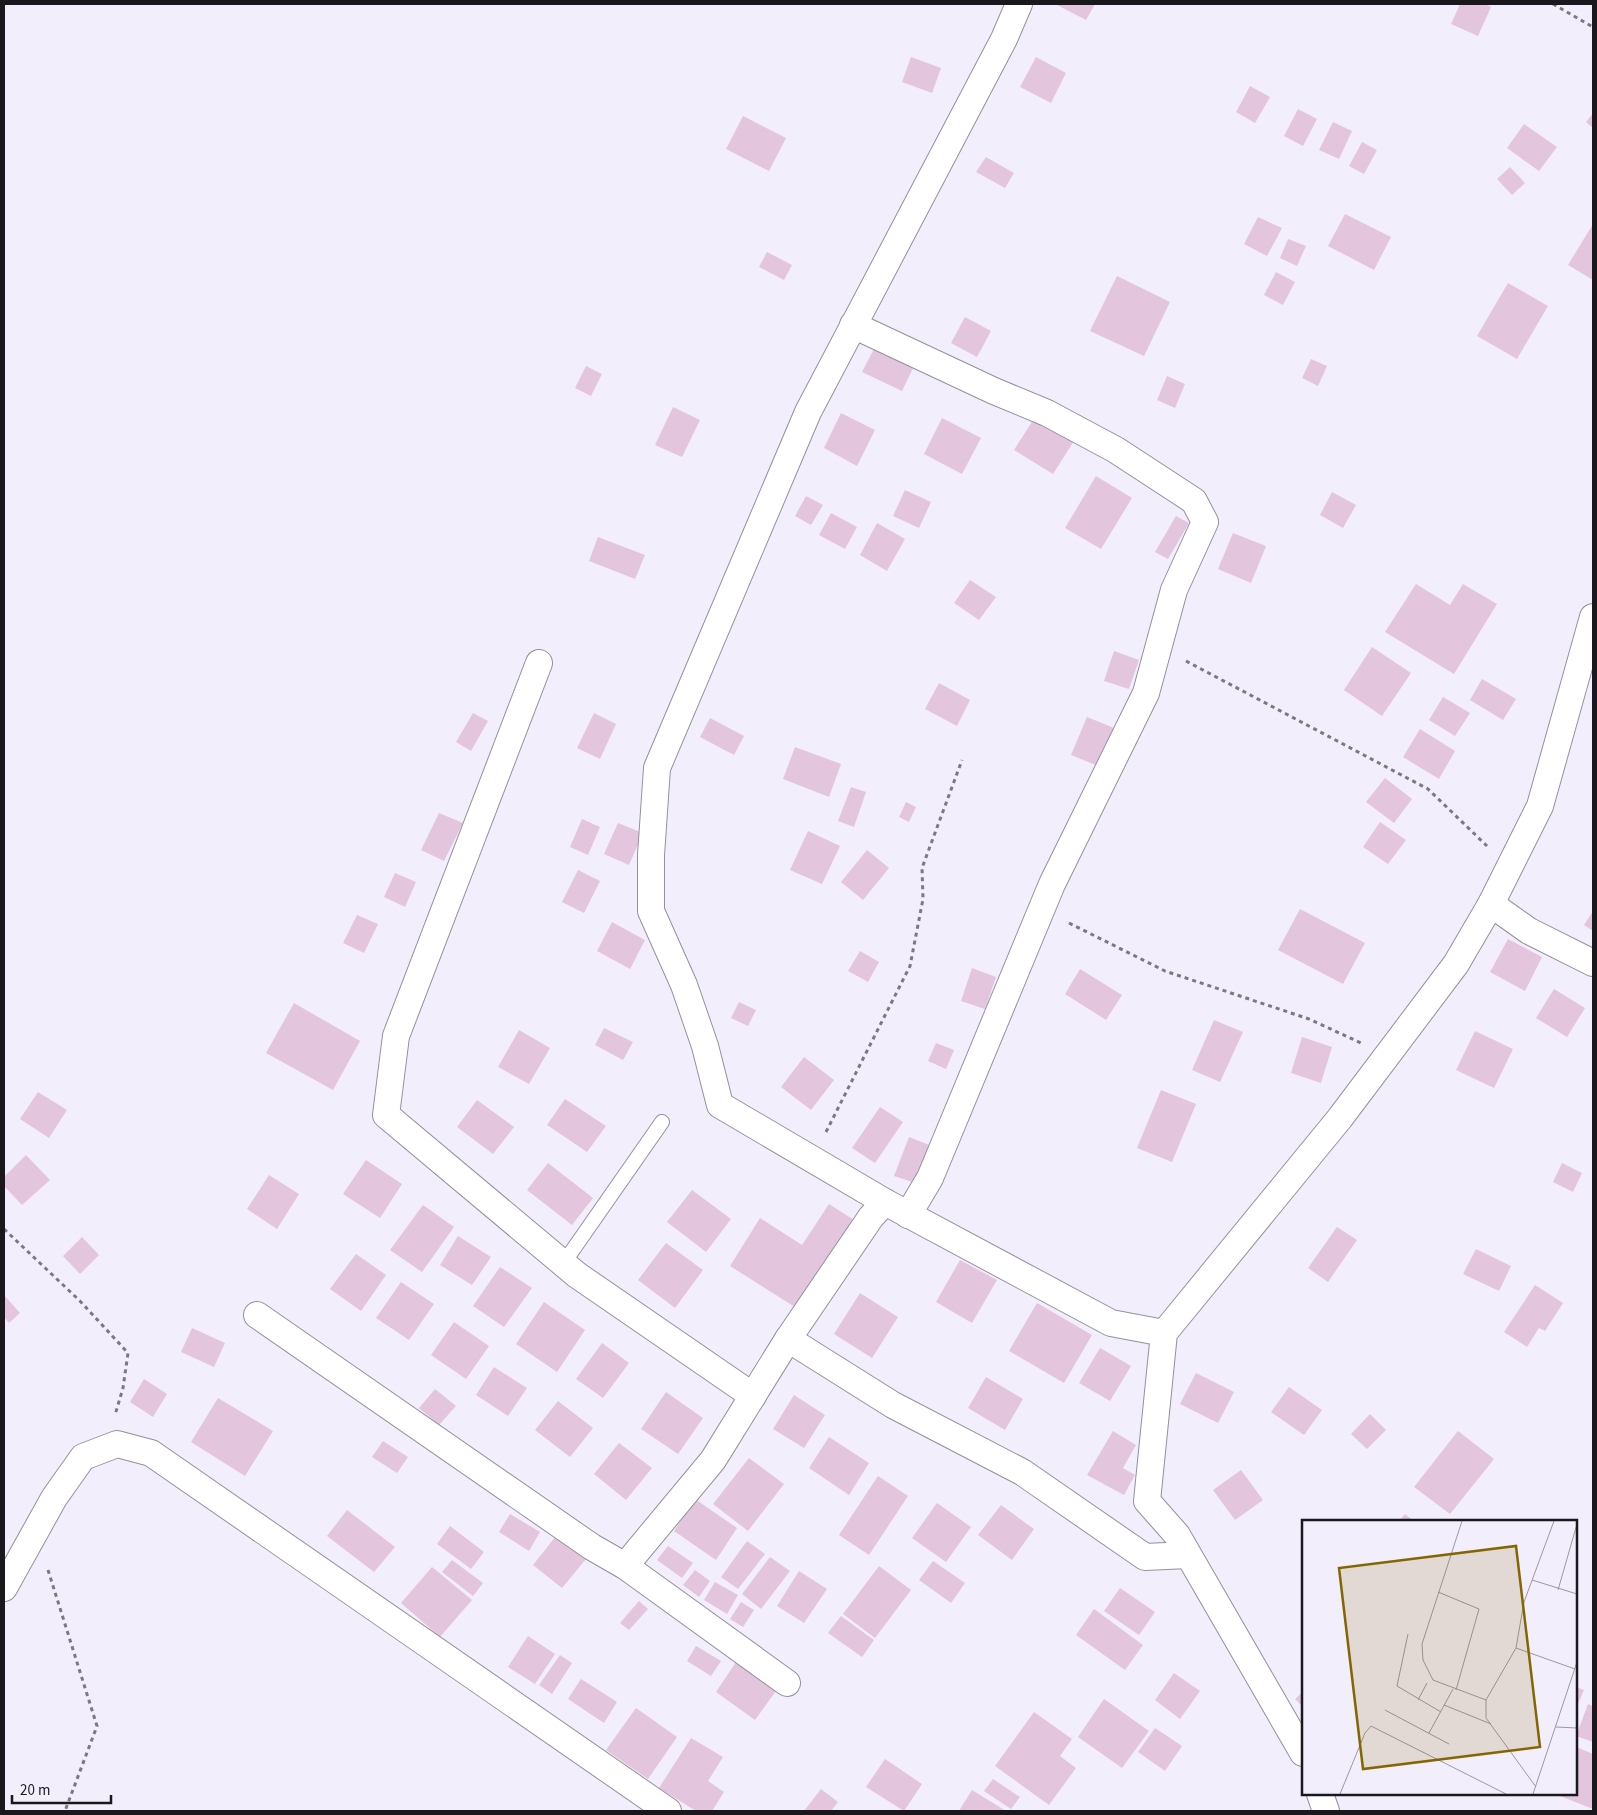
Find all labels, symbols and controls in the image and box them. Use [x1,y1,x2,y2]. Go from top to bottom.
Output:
inset map [1302,1520,1577,1795]
scale bar [12,1772,111,1804]
text: 20 m [20,1780,50,1801]

